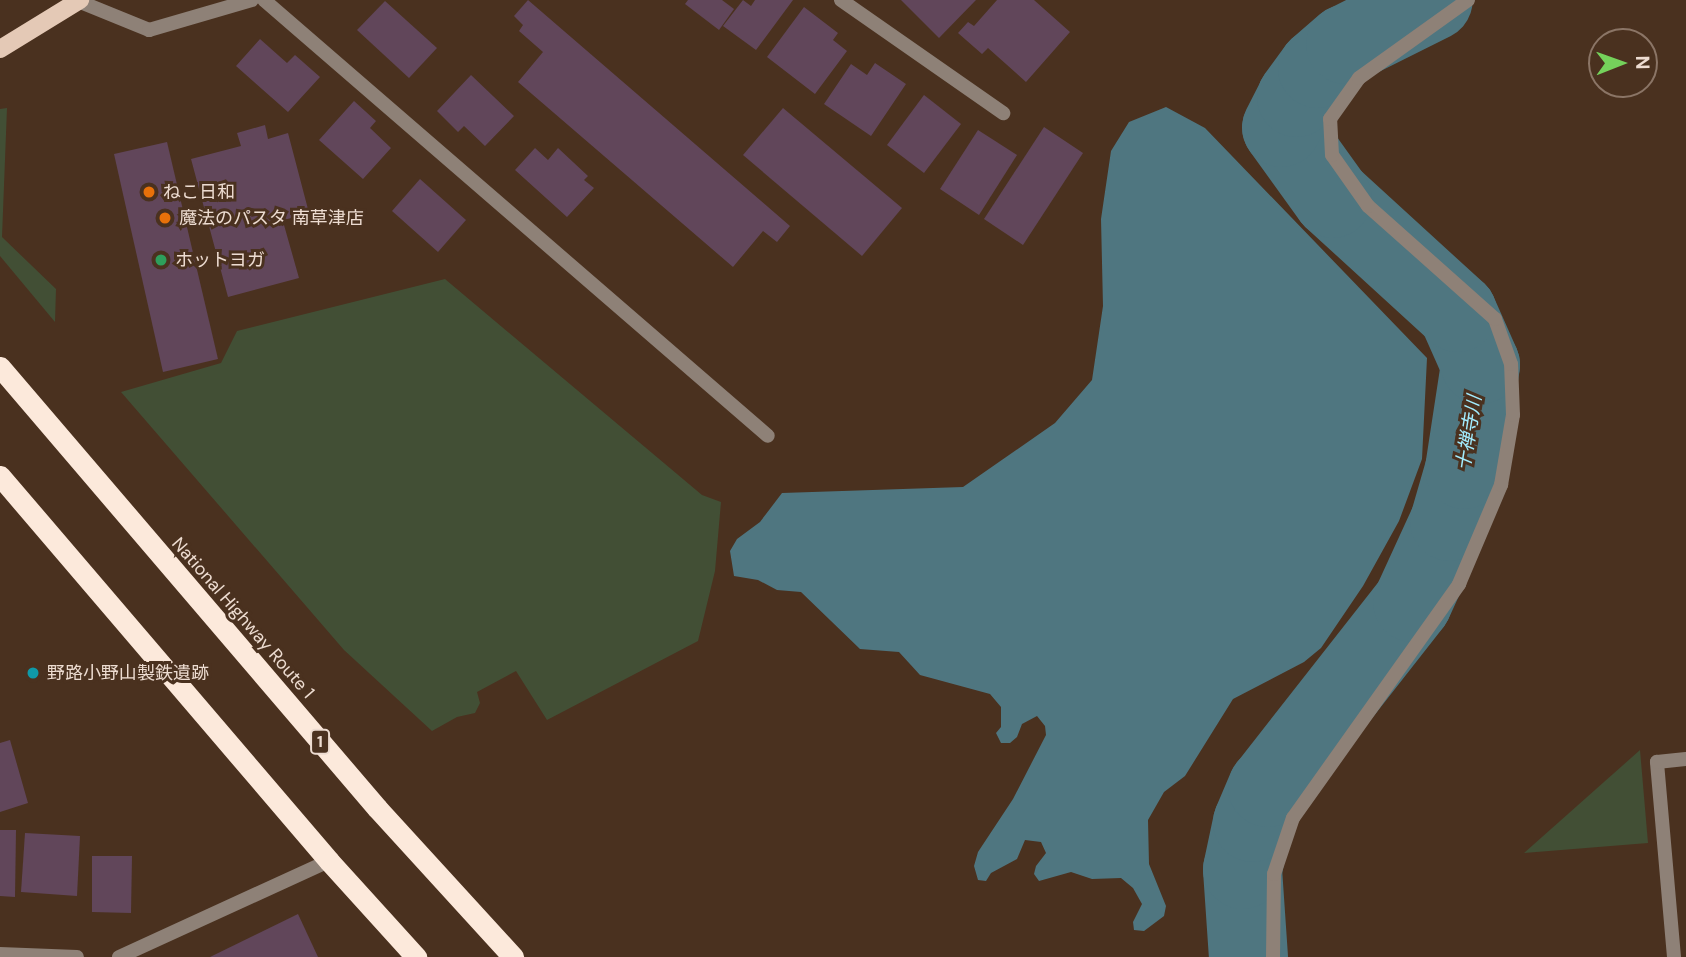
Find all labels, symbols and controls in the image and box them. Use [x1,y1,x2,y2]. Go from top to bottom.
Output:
north arrow [1588,28,1658,98]
text: N [1630,56,1655,70]
place label: ねこ日和 [163,181,235,203]
marker: ねこ日和 [141,184,157,200]
place label: 魔法のパスタ 南草津店 [179,207,364,229]
marker: 魔法のパスタ 南草津店 [157,210,173,226]
place label: ホットヨガ [175,249,265,271]
marker: ホットヨガ [153,252,169,268]
water label: 十禅寺川 [1452,394,1486,472]
street label: National Highway Route 1 [167,533,319,703]
place label: 野路小野山製鉄遺跡 [47,662,209,684]
marker: 野路小野山製鉄遺跡 [25,665,41,681]
road number: 1 [310,730,330,754]

